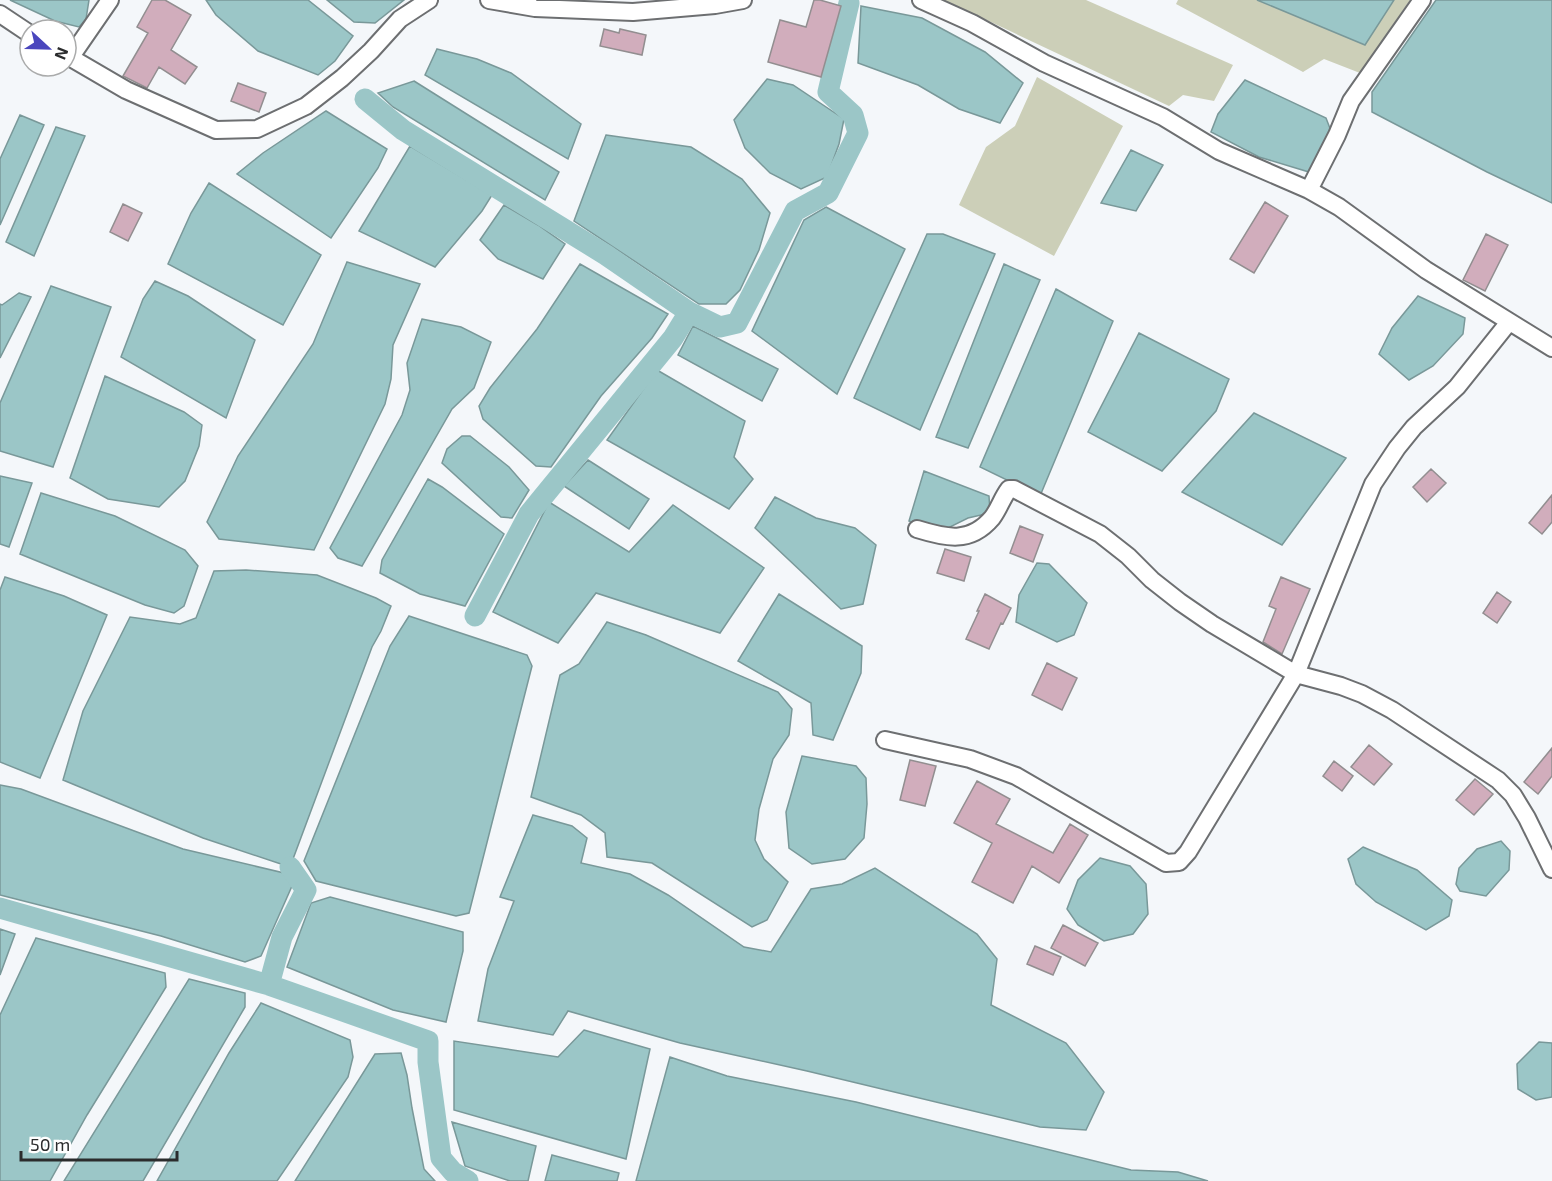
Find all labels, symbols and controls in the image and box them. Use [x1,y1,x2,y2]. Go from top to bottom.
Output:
north arrow [18,18,78,78]
text: N [51,45,73,63]
scale bar [21,1124,177,1162]
text: 50 m [30,1133,70,1155]

